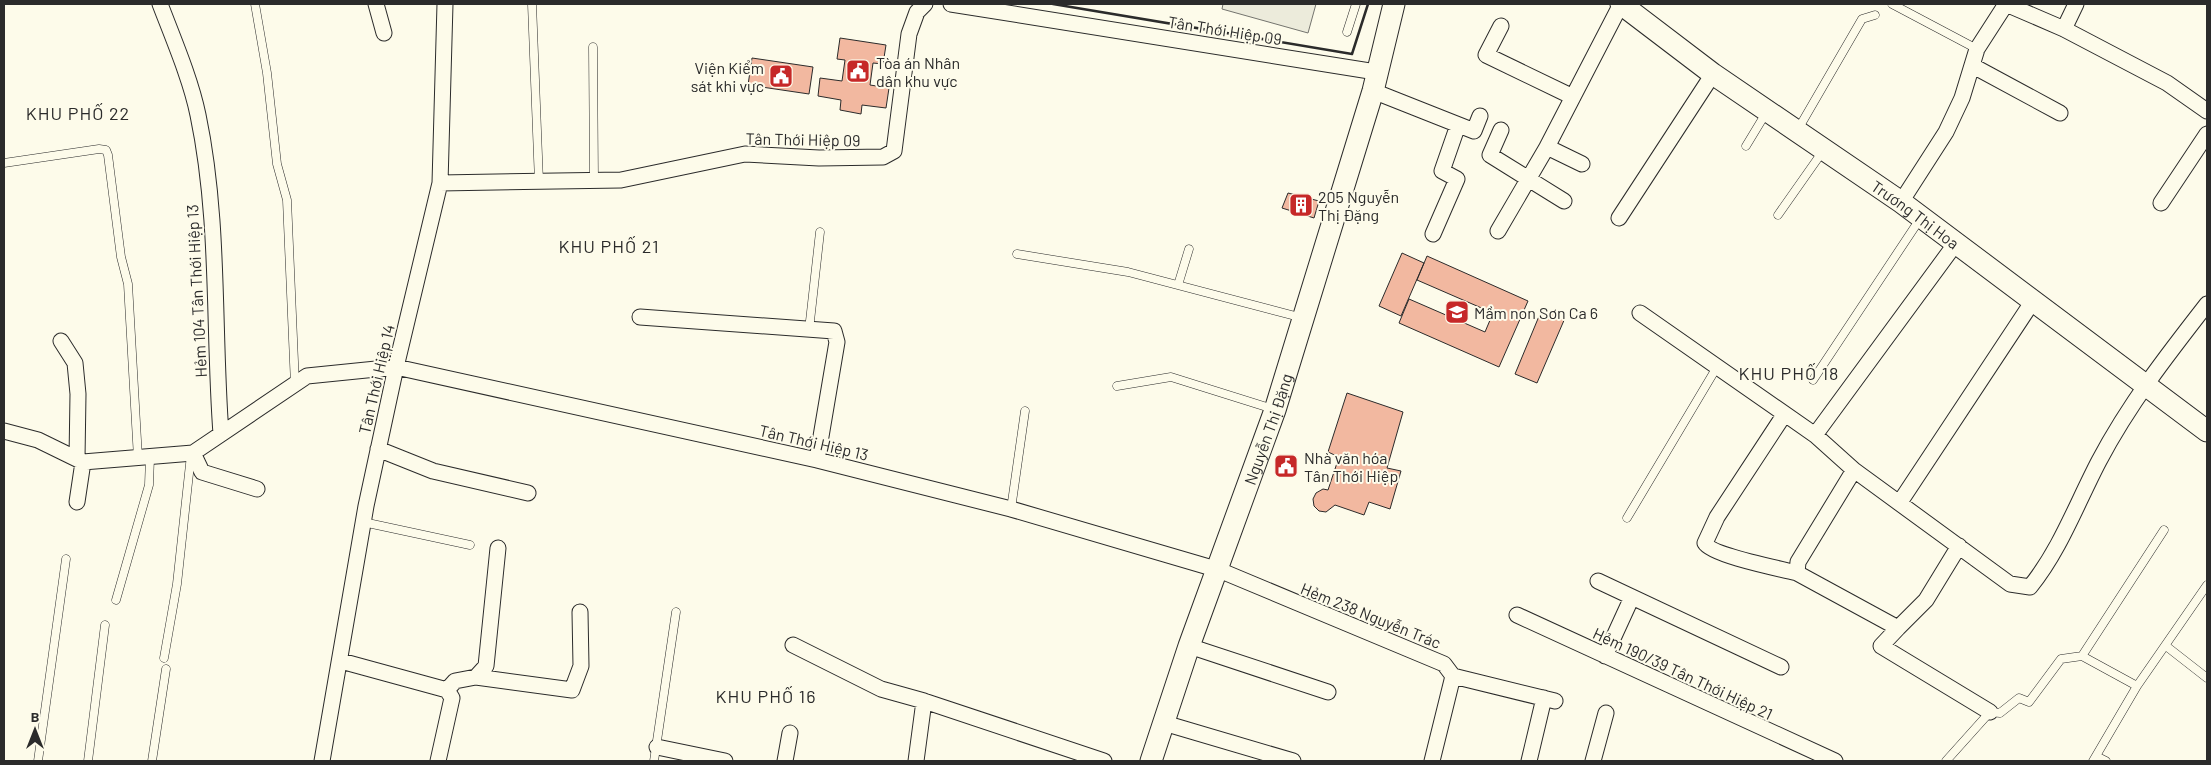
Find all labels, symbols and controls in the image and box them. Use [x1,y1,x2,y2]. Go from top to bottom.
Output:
street label: Tân Thới Hiệp 09 [1167,12,1283,48]
place label: Tòa án Nhân dân khu vực [876,53,960,90]
place label: Viện Kiểm sát khi vực [691,58,764,95]
public building icon: Tòa án Nhân dân khu vực [845,58,871,84]
public building icon: Viện Kiểm sát khi vực [768,63,794,89]
district label: KHU PHỐ 22 [26,102,130,124]
street label: Tân Thới Hiệp 09 [745,128,861,150]
street label: Trương Thị Hoa [1868,176,1964,252]
place label: 205 Nguyễn Thị Đặng [1318,187,1399,224]
building icon: 205 Nguyễn Thị Đặng [1288,192,1314,218]
street label: Hẻm 104 Tân Thới Hiệp 13 [182,204,210,378]
district label: KHU PHỐ 21 [559,235,659,257]
school or university icon: Mầm non Sơn Ca 6 [1444,299,1470,325]
place label: Mầm non Sơn Ca 6 [1474,303,1598,322]
street label: Tân Thới Hiệp 14 [354,322,398,436]
district label: KHU PHỐ 18 [1739,362,1839,384]
street label: Nguyễn Thị Đặng [1239,371,1295,487]
street label: Tân Thới Hiệp 13 [758,420,870,464]
place label: Nhà văn hóa Tân Thới Hiệp [1304,448,1398,485]
public building icon: Nhà văn hóa Tân Thới Hiệp [1273,453,1299,479]
street label: Hẻm 238 Nguyễn Trác [1298,578,1444,652]
street label: Hẻm 190/39 Tân Thới Hiệp 21 [1590,623,1776,723]
district label: KHU PHỐ 16 [716,685,816,707]
north arrow [10,705,60,755]
text: B [31,708,39,725]

